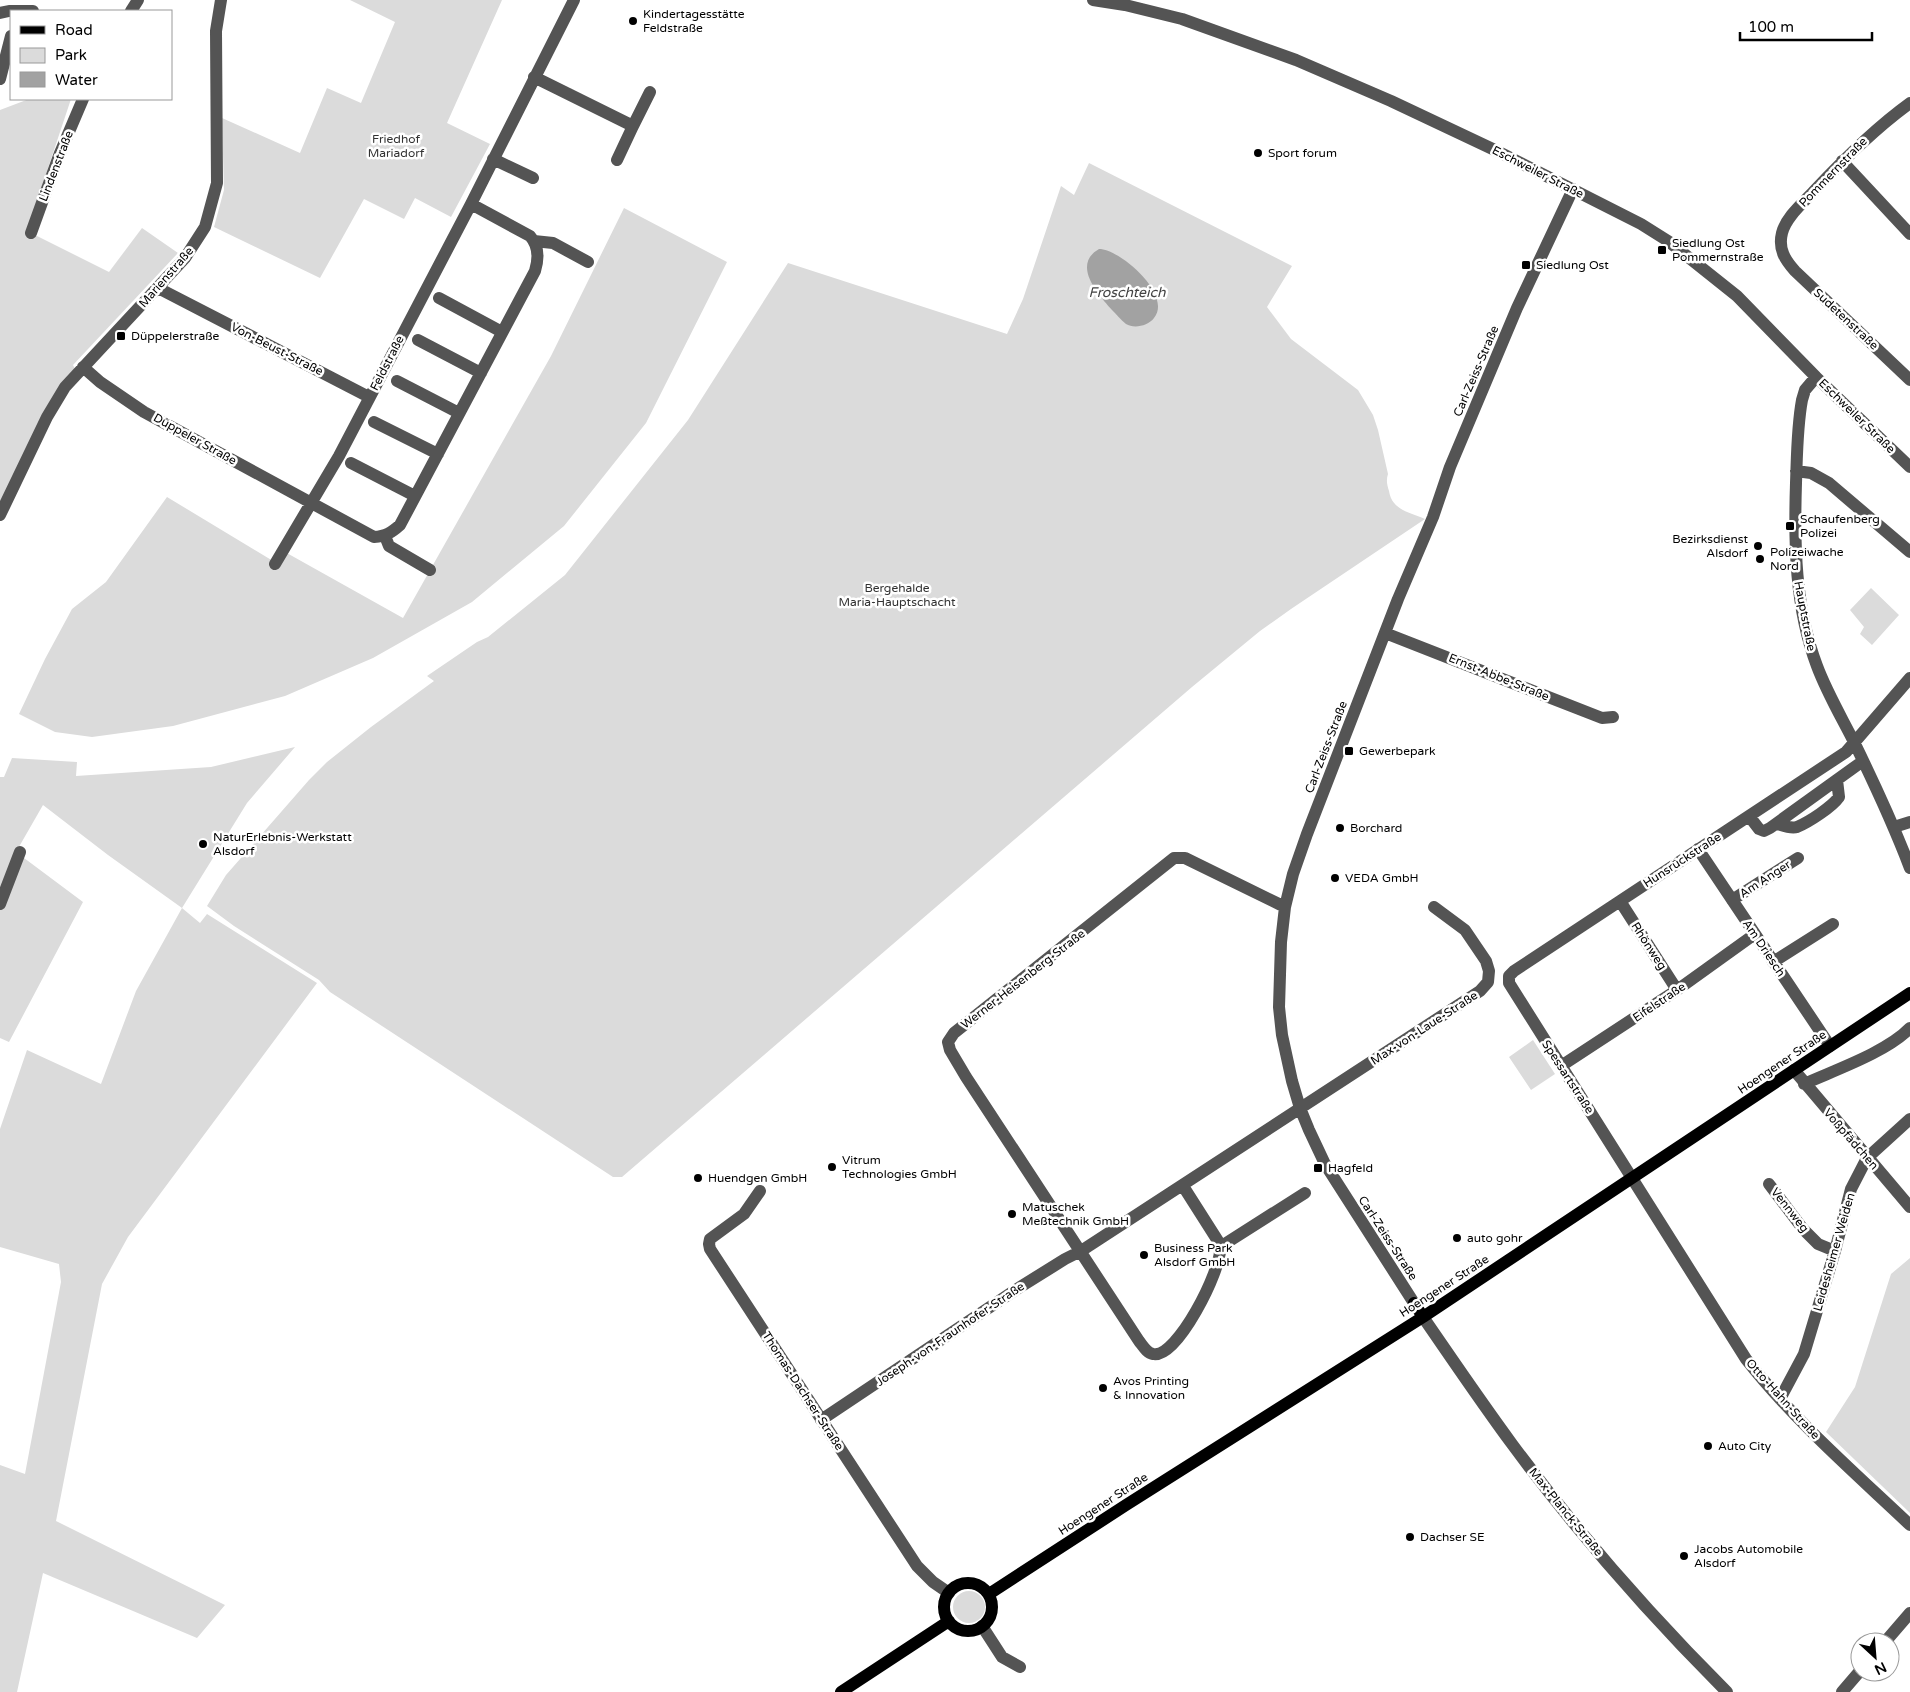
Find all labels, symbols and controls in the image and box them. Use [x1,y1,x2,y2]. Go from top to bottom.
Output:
place label: Kindertagesstätte Feldstraße [643,7,745,35]
legend [10,10,172,100]
scale bar [1740,10,1872,42]
marker: Kindertagesstätte Feldstraße [627,15,639,27]
text: 100 m [1748,18,1794,36]
text: Road [55,21,93,39]
text: Park [55,46,87,64]
text: Water [55,71,98,89]
street label: Lindenstraße [36,128,76,203]
park label: Friedhof Mariadorf [368,132,425,160]
street label: Pommernstraße [1796,134,1870,210]
street label: Eschweiler Straße [1490,143,1586,201]
place label: Sport forum [1268,146,1337,160]
marker: Sport forum [1252,147,1264,159]
place label: Siedlung Ost Pommernstraße [1672,236,1764,264]
street label: Marienstraße [136,244,196,310]
marker: Siedlung Ost Pommernstraße [1656,244,1668,256]
place label: Siedlung Ost [1536,258,1609,272]
marker: Siedlung Ost [1520,259,1532,271]
water label: Froschteich [1089,284,1166,301]
street label: Sudetenstraße [1811,285,1881,353]
street label: Von-Beust-Straße [229,320,326,378]
street label: Carl-Zeiss-Straße [1450,323,1502,419]
place label: Düppelerstraße [131,329,219,343]
marker: Düppelerstraße [115,330,127,342]
street label: Feldstraße [367,333,407,393]
street label: Eschweiler Straße [1816,376,1898,456]
street label: Düppeler Straße [151,410,239,468]
place label: Schaufenberg Polizei [1800,512,1880,540]
marker: Schaufenberg Polizei [1784,520,1796,532]
place label: Bezirksdienst Alsdorf [1672,532,1748,560]
marker: Bezirksdienst Alsdorf [1752,540,1764,552]
place label: Polizeiwache Nord [1770,545,1844,573]
marker: Polizeiwache Nord [1754,553,1766,565]
street label: Hauptstraße [1791,580,1819,652]
park label: Bergehalde Maria-Hauptschacht [838,581,956,609]
street label: Ernst-Abbe-Straße [1447,650,1551,704]
street label: Carl-Zeiss-Straße [1302,699,1350,795]
place label: Gewerbepark [1359,744,1436,758]
marker: Gewerbepark [1343,745,1355,757]
place label: Borchard [1350,821,1402,835]
marker: Borchard [1334,822,1346,834]
place label: NaturErlebnis-Werkstatt Alsdorf [213,830,352,858]
street label: Hunsrückstraße [1641,830,1724,890]
marker: NaturErlebnis-Werkstatt Alsdorf [197,838,209,850]
street label: Am Anger [1737,857,1794,901]
place label: VEDA GmbH [1345,871,1418,885]
marker: VEDA GmbH [1329,872,1341,884]
street label: Am Driesch [1740,917,1788,979]
street label: Rhönweg [1628,919,1670,973]
street label: Werner-Heisenberg-Straße [958,926,1088,1032]
street label: Eifelstraße [1630,979,1688,1025]
street label: Max-von-Laue-Straße [1368,988,1480,1068]
street label: Hoengener Straße [1735,1027,1829,1097]
street label: Spessartstraße [1539,1038,1597,1117]
street label: Voßpfädchen [1821,1106,1881,1172]
place label: Vitrum Technologies GmbH [842,1153,957,1181]
marker: Vitrum Technologies GmbH [826,1161,838,1173]
place label: Hagfeld [1328,1161,1373,1175]
marker: Hagfeld [1312,1162,1324,1174]
place label: Huendgen GmbH [708,1171,807,1185]
marker: Huendgen GmbH [692,1172,704,1184]
street label: Vennweg [1768,1185,1812,1235]
street label: Leidesheimer Weiden [1810,1191,1858,1313]
street label: Carl-Zeiss-Straße [1356,1193,1421,1283]
place label: Matuschek Meßtechnik GmbH [1022,1200,1129,1228]
marker: Matuschek Meßtechnik GmbH [1006,1208,1018,1220]
place label: auto gohr [1467,1231,1523,1245]
marker: auto gohr [1451,1232,1463,1244]
place label: Business Park Alsdorf GmbH [1154,1241,1235,1269]
marker: Business Park Alsdorf GmbH [1138,1249,1150,1261]
street label: Hoengener Straße [1397,1252,1491,1320]
street label: Joseph-von-Fraunhofer-Straße [873,1279,1027,1389]
street label: Thomas-Dachser-Straße [759,1329,847,1453]
street label: Otto-Hahn-Straße [1743,1356,1823,1442]
place label: Avos Printing & Innovation [1113,1374,1189,1402]
marker: Avos Printing & Innovation [1097,1382,1109,1394]
place label: Auto City [1718,1439,1772,1453]
marker: Auto City [1702,1440,1714,1452]
street label: Max-Planck-Straße [1526,1465,1606,1559]
street label: Hoengener Straße [1056,1470,1150,1538]
place label: Dachser SE [1420,1530,1485,1544]
marker: Dachser SE [1404,1531,1416,1543]
place label: Jacobs Automobile Alsdorf [1694,1542,1803,1570]
marker: Jacobs Automobile Alsdorf [1678,1550,1690,1562]
north arrow [1850,1632,1900,1682]
text: N [1872,1658,1889,1678]

